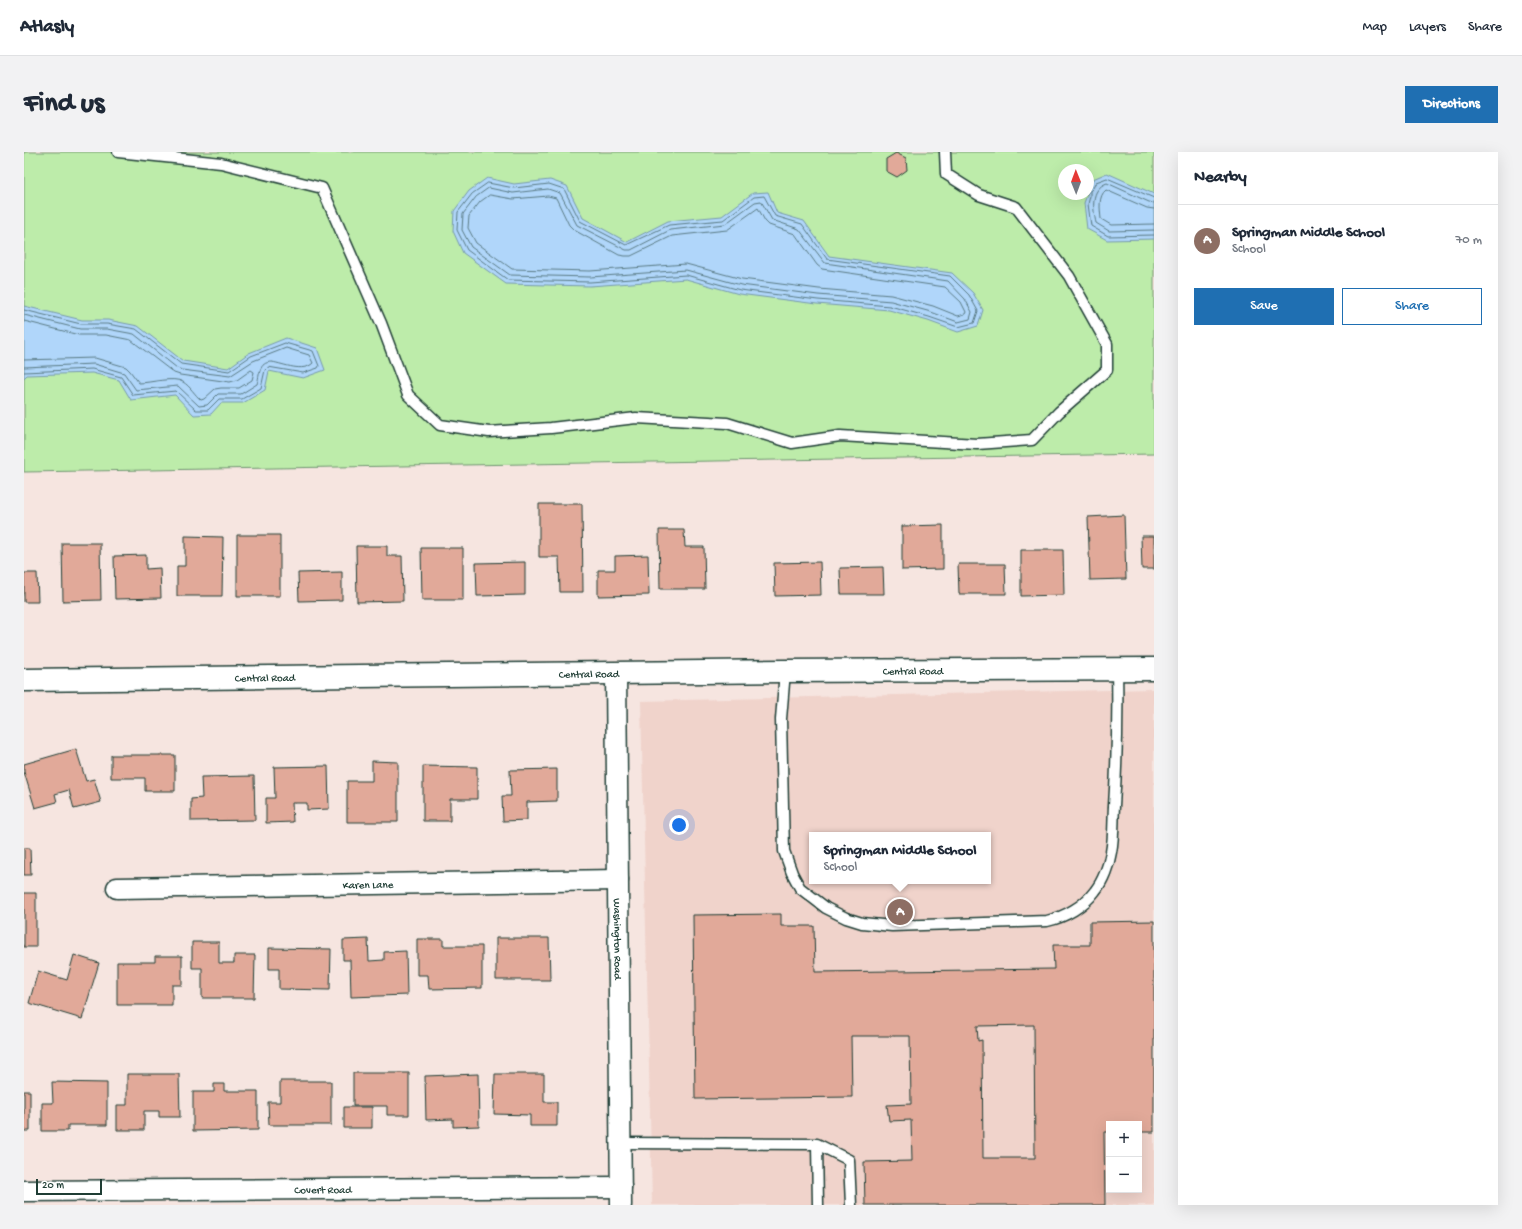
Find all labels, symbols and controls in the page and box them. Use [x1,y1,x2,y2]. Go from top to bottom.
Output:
text: Atlasly [20,16,74,39]
text: Map [1363,19,1387,36]
text: Layers [1409,19,1446,36]
text: Share [1468,19,1502,36]
button: Directions [1405,86,1498,123]
text: Find us [24,88,104,121]
north arrow [1058,164,1094,200]
text: Nearby [1194,168,1247,188]
text: Springman Middle School [1232,224,1385,242]
text: A [1203,233,1211,248]
text: 70 m [1456,233,1482,248]
text: School [1232,242,1266,257]
button: Save [1194,288,1334,325]
button: Share [1342,288,1482,325]
street label: Central Road [883,666,945,678]
street label: Central Road [559,669,621,682]
street label: Central Road [235,673,297,686]
your location [669,815,689,835]
popup [809,832,991,884]
text: Springman Middle School [823,842,977,860]
text: School [823,860,857,875]
street label: Karen Lane [343,880,394,892]
pin: A [887,897,913,927]
street label: Washington Road [610,898,623,981]
map controls [1106,1121,1142,1193]
button: + [1106,1121,1142,1157]
button: − [1106,1157,1142,1193]
scale bar [36,1177,102,1196]
text: 20 m [42,1180,64,1192]
street label: Covert Road [294,1185,353,1197]

